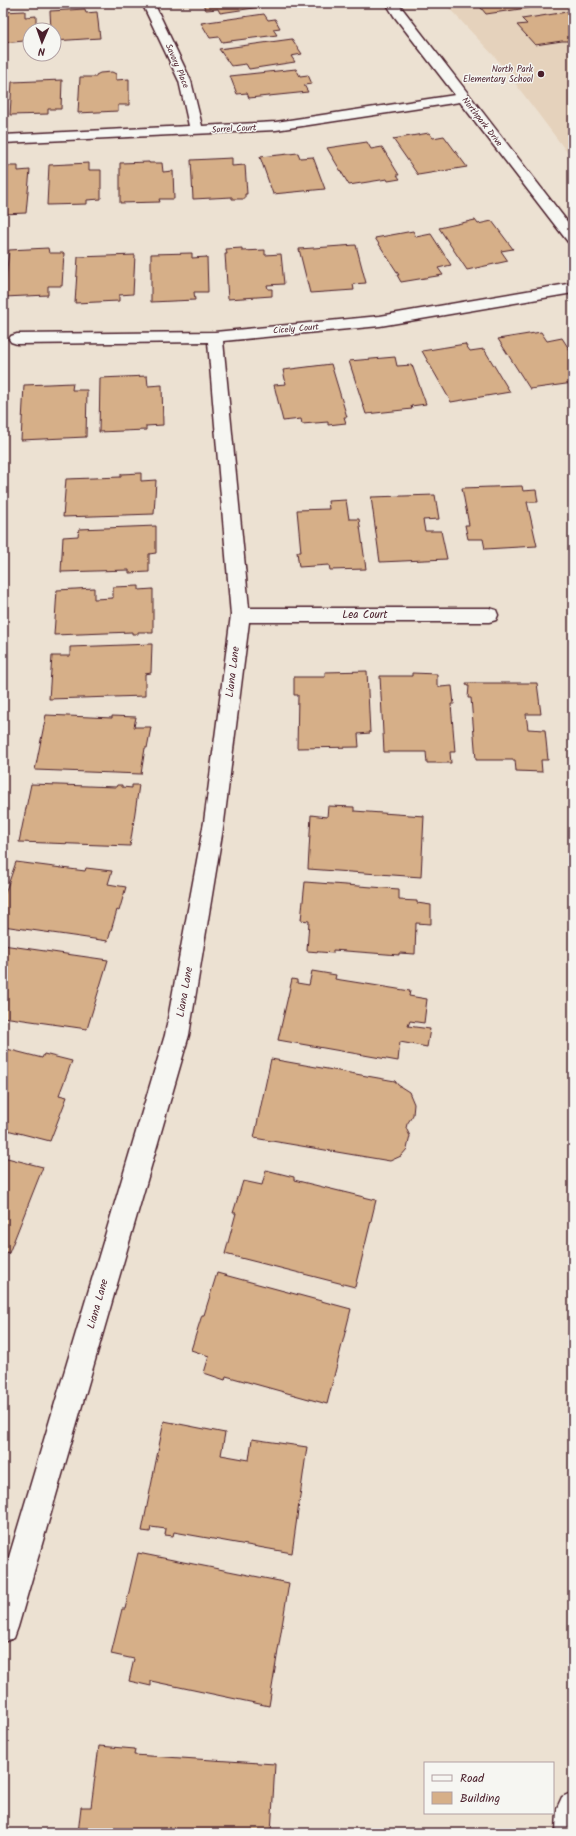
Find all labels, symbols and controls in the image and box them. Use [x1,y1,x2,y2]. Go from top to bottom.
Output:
north arrow [22,22,62,62]
street label: Savory Place [161,41,193,91]
text: N [38,42,45,60]
place label: North Park Elementary School [463,62,534,87]
marker: North Park Elementary School [536,69,546,79]
street label: Northpark Drive [458,94,506,150]
street label: Sorrel Court [211,120,257,138]
street label: Cicely Court [272,319,320,338]
street label: Lea Court [342,606,388,624]
street label: Liana Lane [221,645,245,699]
street label: Liana Lane [172,965,198,1019]
street label: Liana Lane [82,1277,114,1331]
legend [424,1762,554,1814]
text: Road [460,1769,485,1788]
text: Building [460,1789,500,1808]

